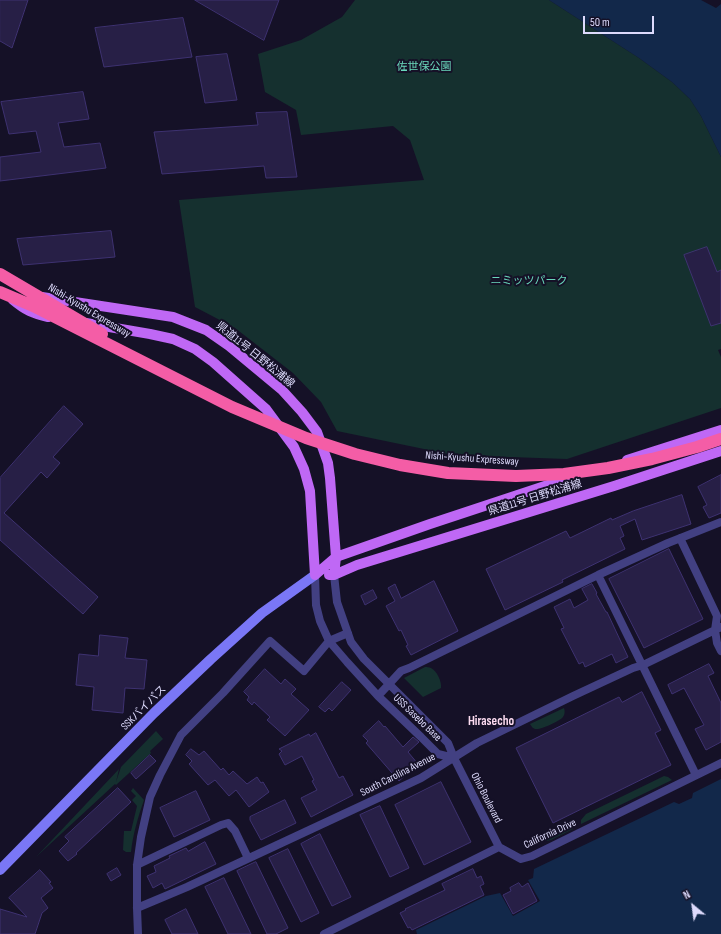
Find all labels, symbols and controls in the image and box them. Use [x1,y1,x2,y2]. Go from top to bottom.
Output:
scale bar [585,8,656,34]
text: 50 m [590,15,610,30]
park label: 佐世保公園 [397,60,451,74]
park label: ニミッツパーク [491,274,567,288]
street label: Nishi-Kyushu Expressway [45,281,133,341]
street label: 県道11号 日野松浦線 [213,319,297,391]
street label: Nishi-Kyushu Expressway [425,449,519,469]
street label: 県道11号 日野松浦線 [486,477,584,519]
street label: SSKバイパス [119,683,169,733]
street label: USS Sasebo Base [390,692,444,744]
district label: Hirasecho [468,714,514,730]
street label: South Carolina Avenue [358,750,438,800]
street label: Ohio Boulevard [468,771,504,825]
street label: California Drive [522,816,578,852]
north arrow [673,886,713,926]
text: N [681,888,693,902]

